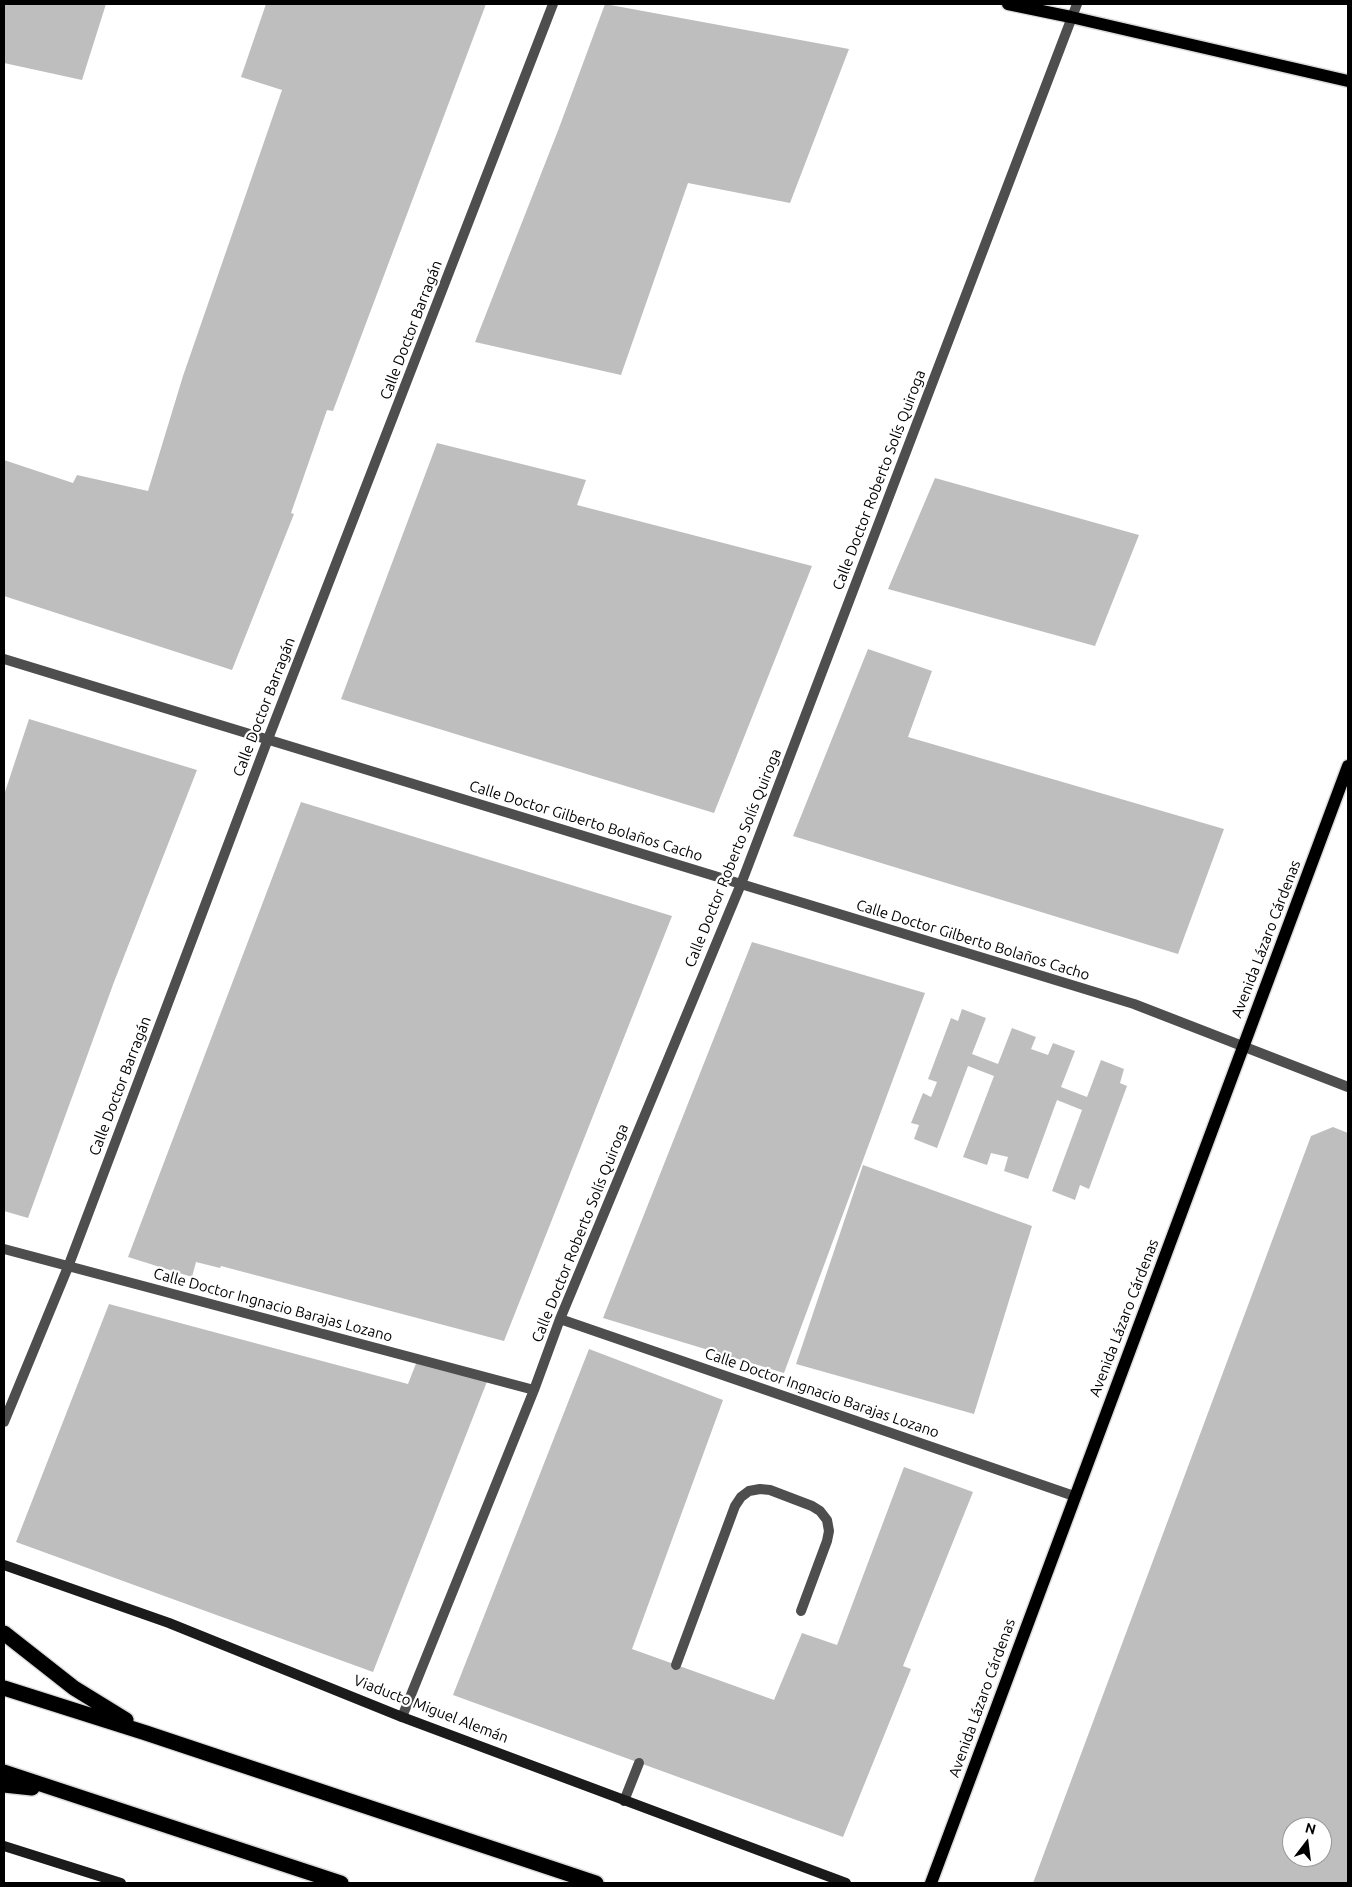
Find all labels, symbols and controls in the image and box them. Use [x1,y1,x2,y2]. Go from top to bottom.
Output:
street label: Calle Doctor Barragán [376,258,446,402]
street label: Calle Doctor Roberto Solís Quiroga [829,367,929,593]
street label: Calle Doctor Barragán [229,635,299,779]
street label: Calle Doctor Roberto Solís Quiroga [681,746,785,970]
street label: Calle Doctor Gilberto Bolaños Cacho [467,777,705,865]
street label: Avenida Lázaro Cárdenas [1228,858,1304,1020]
street label: Calle Doctor Gilberto Bolaños Cacho [854,896,1092,984]
street label: Calle Doctor Barragán [85,1014,155,1158]
street label: Calle Doctor Roberto Solís Quiroga [528,1121,632,1345]
street label: Avenida Lázaro Cárdenas [1086,1237,1162,1399]
street label: Calle Doctor Ingnacio Barajas Lozano [151,1264,395,1346]
street label: Calle Doctor Ingnacio Barajas Lozano [702,1344,942,1442]
street label: Avenida Lázaro Cárdenas [945,1616,1019,1780]
street label: Viaducto Miguel Alemán [351,1671,511,1747]
north arrow [1282,1817,1332,1867]
text: N [1303,1819,1318,1838]

